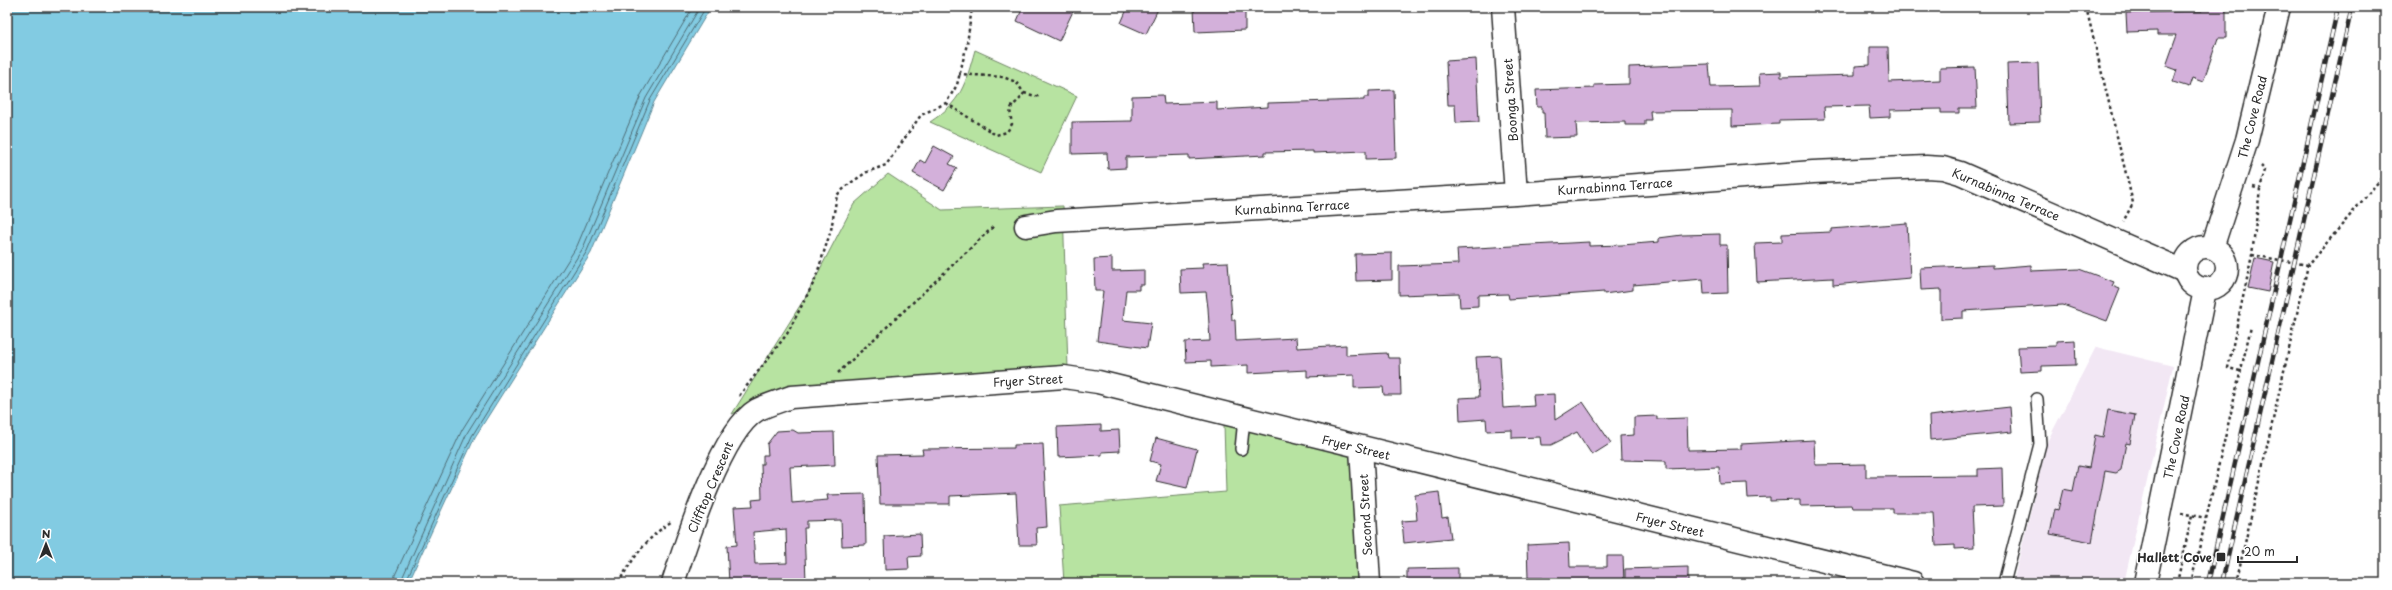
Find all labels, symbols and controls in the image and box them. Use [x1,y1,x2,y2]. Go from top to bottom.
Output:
street label: Boonga Street [1498,58,1522,142]
street label: The Cove Road [2233,74,2271,160]
street label: Kurnabinna Terrace [1949,163,2063,225]
street label: Kurnabinna Terrace [1557,173,1673,199]
street label: Kurnabinna Terrace [1234,195,1350,219]
street label: Fryer Street [993,369,1063,391]
street label: The Cove Road [2158,393,2194,481]
street label: Fryer Street [1320,430,1392,464]
street label: Clifftop Crescent [683,438,737,536]
street label: Second Street [1354,473,1376,556]
street label: Fryer Street [1634,507,1706,541]
north arrow [26,524,66,564]
text: N [42,525,51,542]
scale bar [2238,538,2297,564]
text: 20 m [2244,542,2275,560]
place label: Hallett Cove [2137,548,2212,566]
marker: Hallett Cove [2215,551,2227,563]

